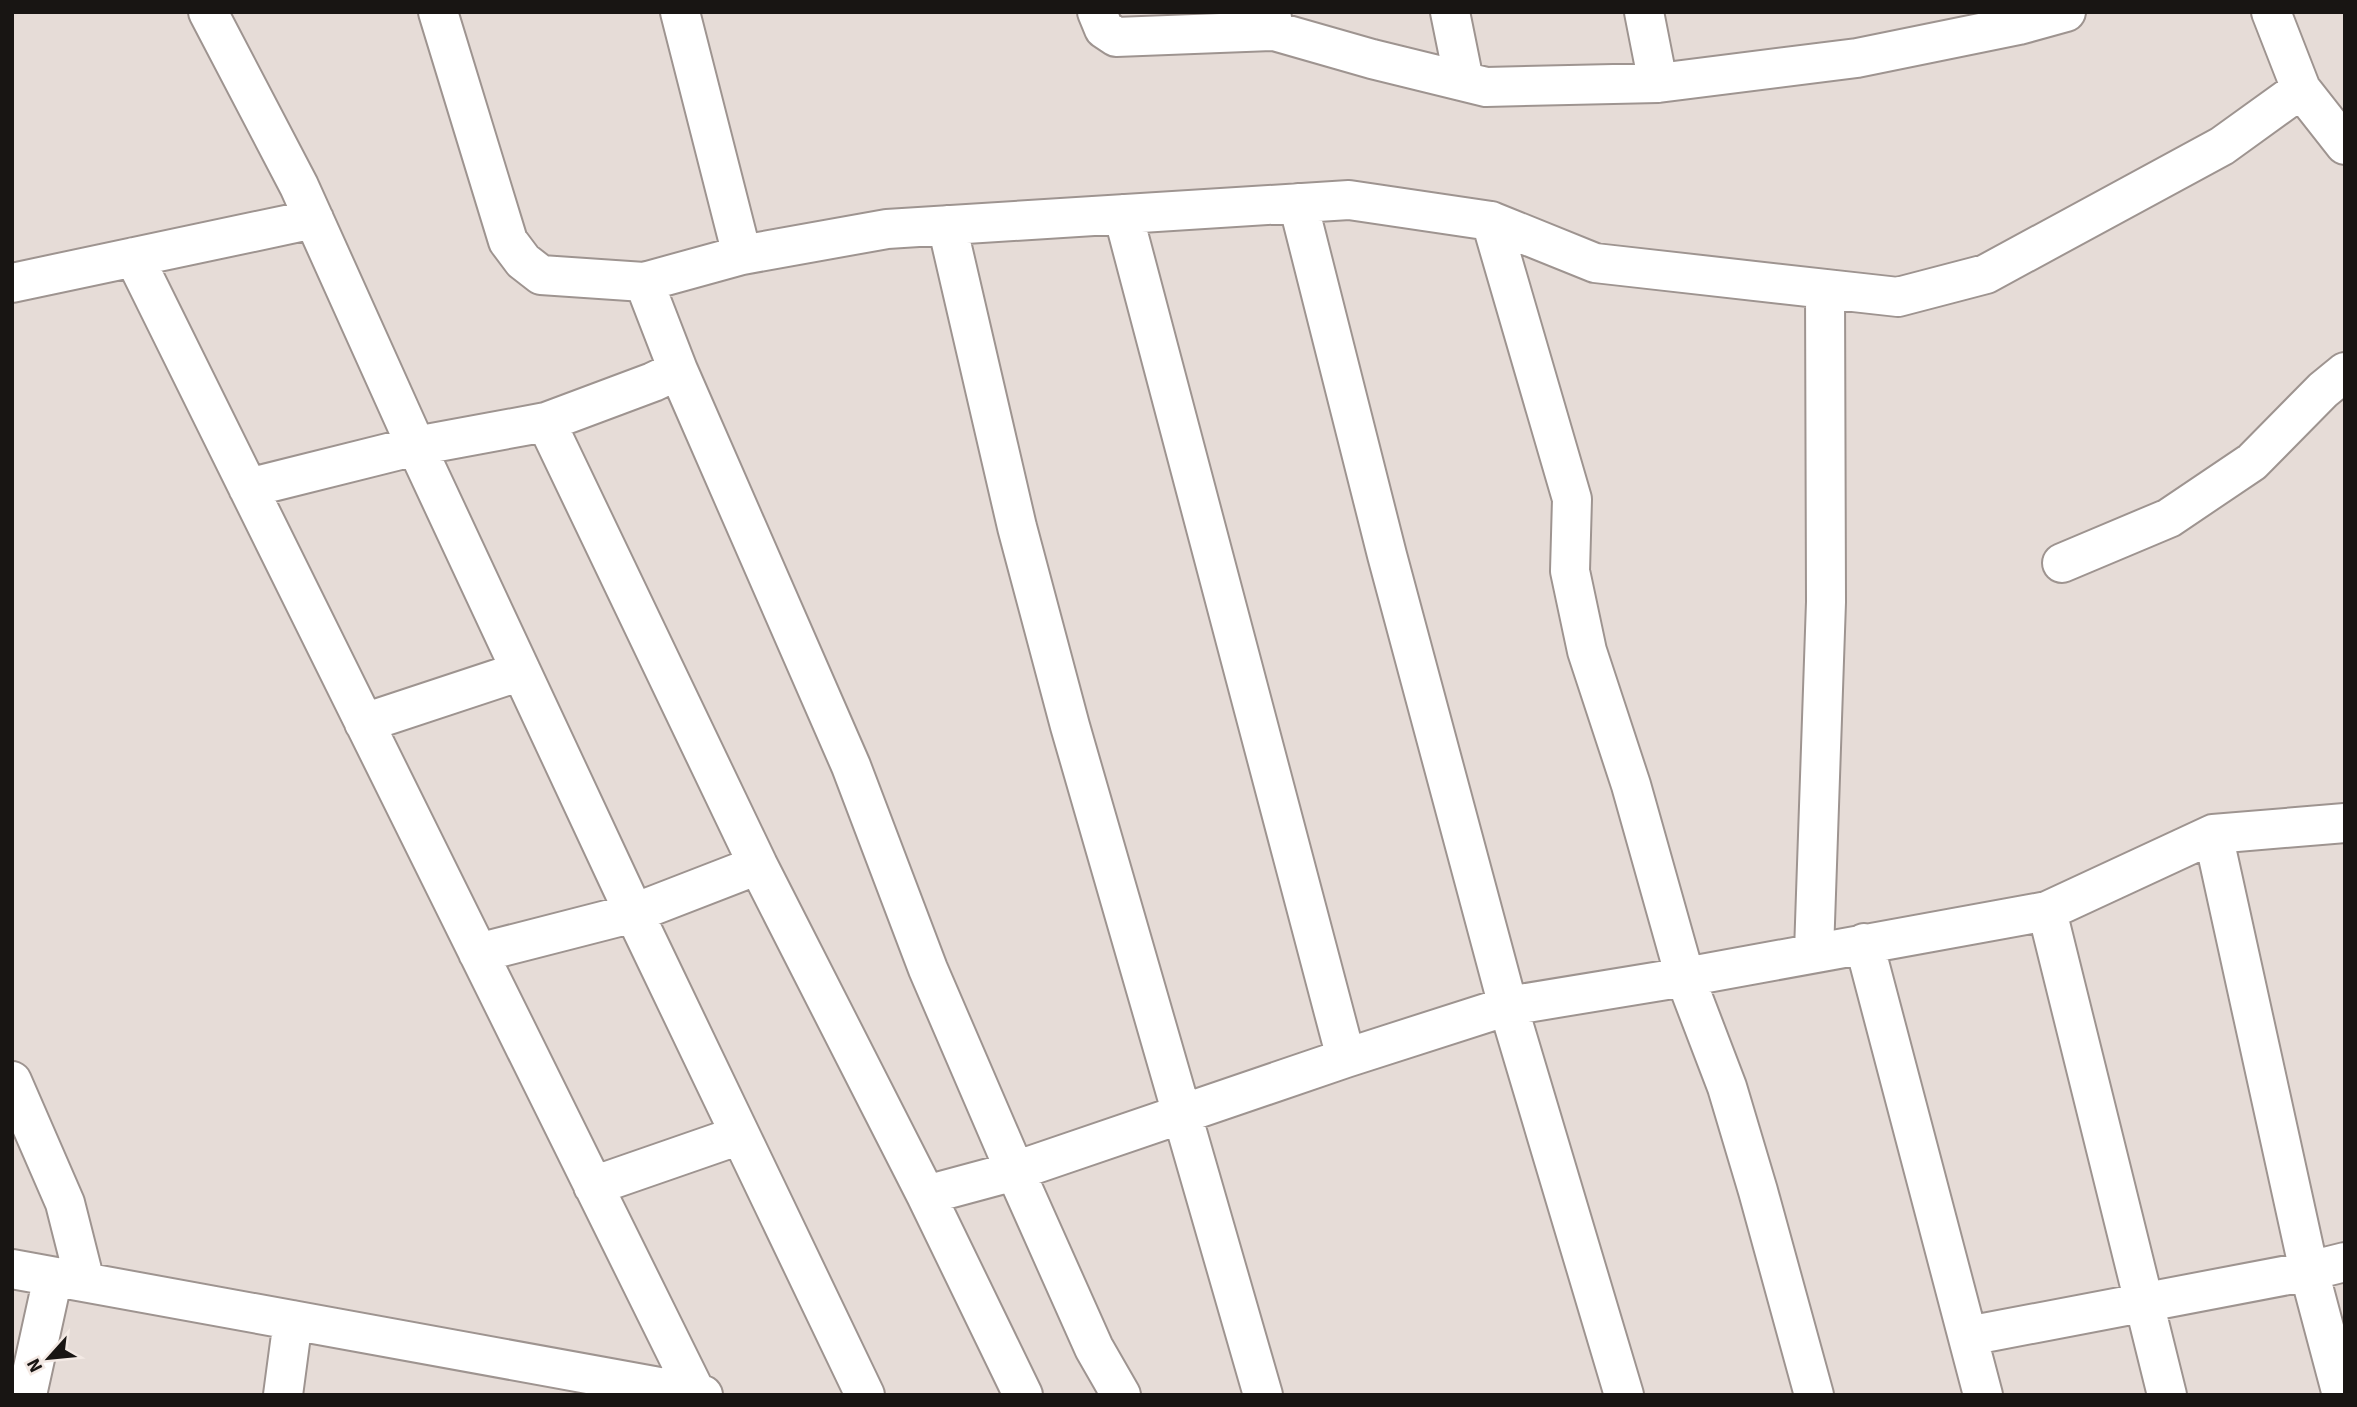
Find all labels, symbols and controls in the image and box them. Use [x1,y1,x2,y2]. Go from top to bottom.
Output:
north arrow [14,1323,84,1393]
text: N [20,1353,50,1377]

